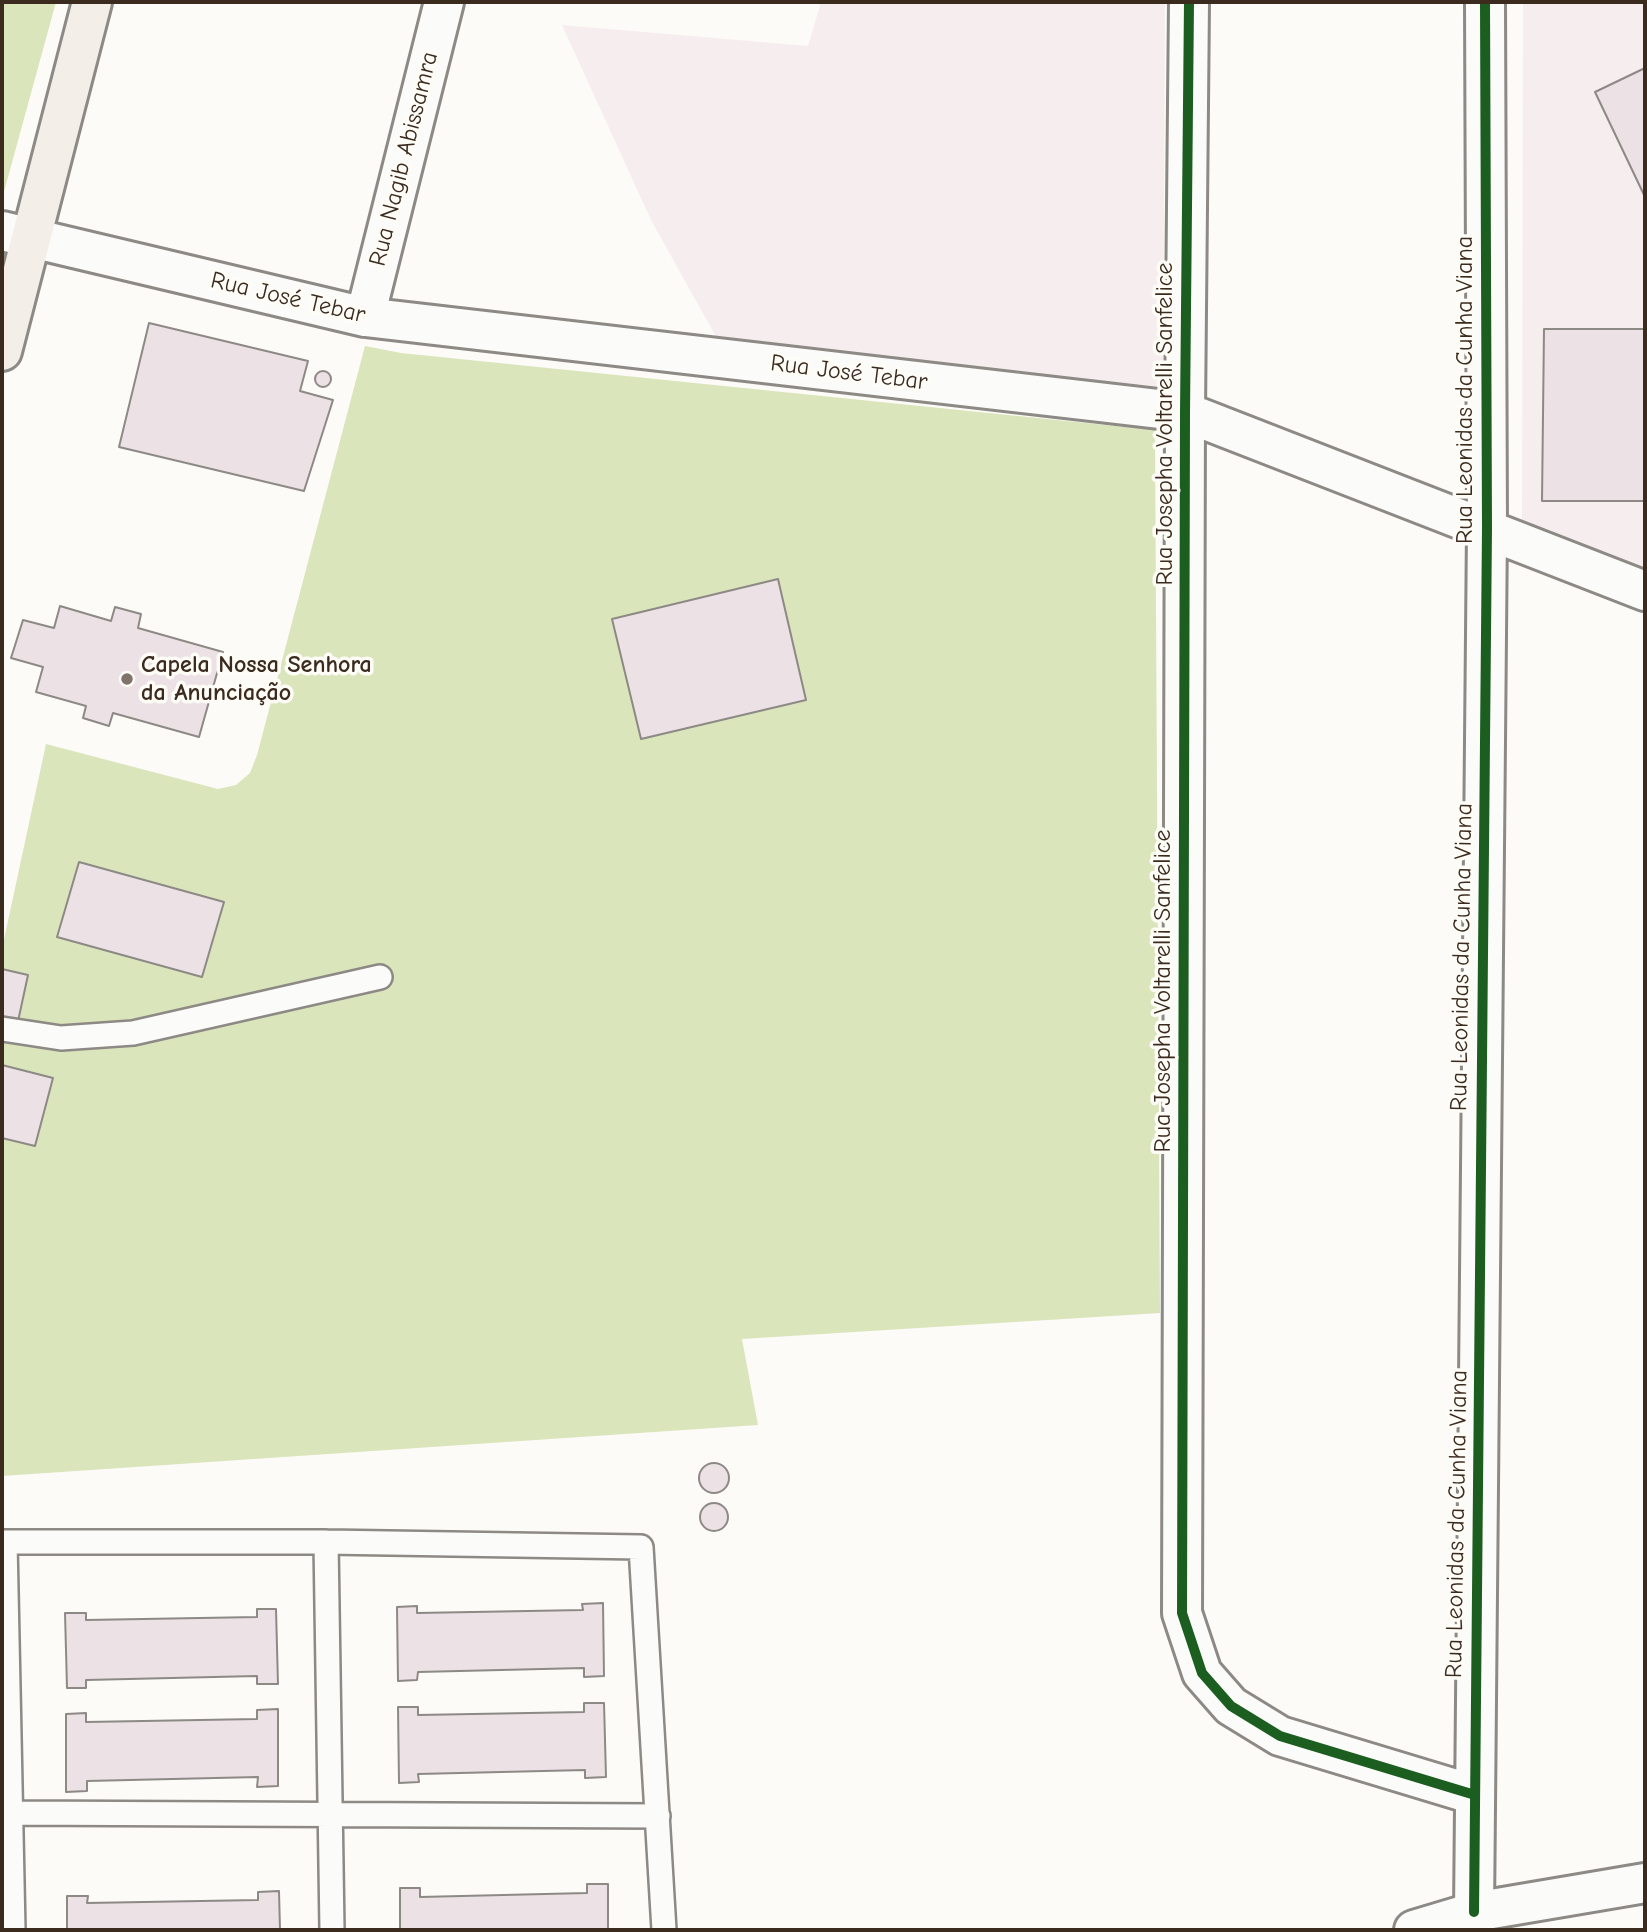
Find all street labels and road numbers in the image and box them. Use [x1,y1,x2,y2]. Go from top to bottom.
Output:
street label: Rua Nagib Abissamra [363,49,445,269]
street label: Rua Leonidas da Cunha Viana [1451,236,1479,544]
street label: Rua Josepha Voltarelli Sanfelice [1151,263,1179,585]
street label: Rua José Tebar [208,266,368,330]
street label: Rua José Tebar [769,349,929,397]
street label: Rua Leonidas da Cunha Viana [1445,803,1479,1111]
street label: Rua Josepha Voltarelli Sanfelice [1149,830,1177,1152]
street label: Rua Leonidas da Cunha Viana [1440,1370,1474,1678]

